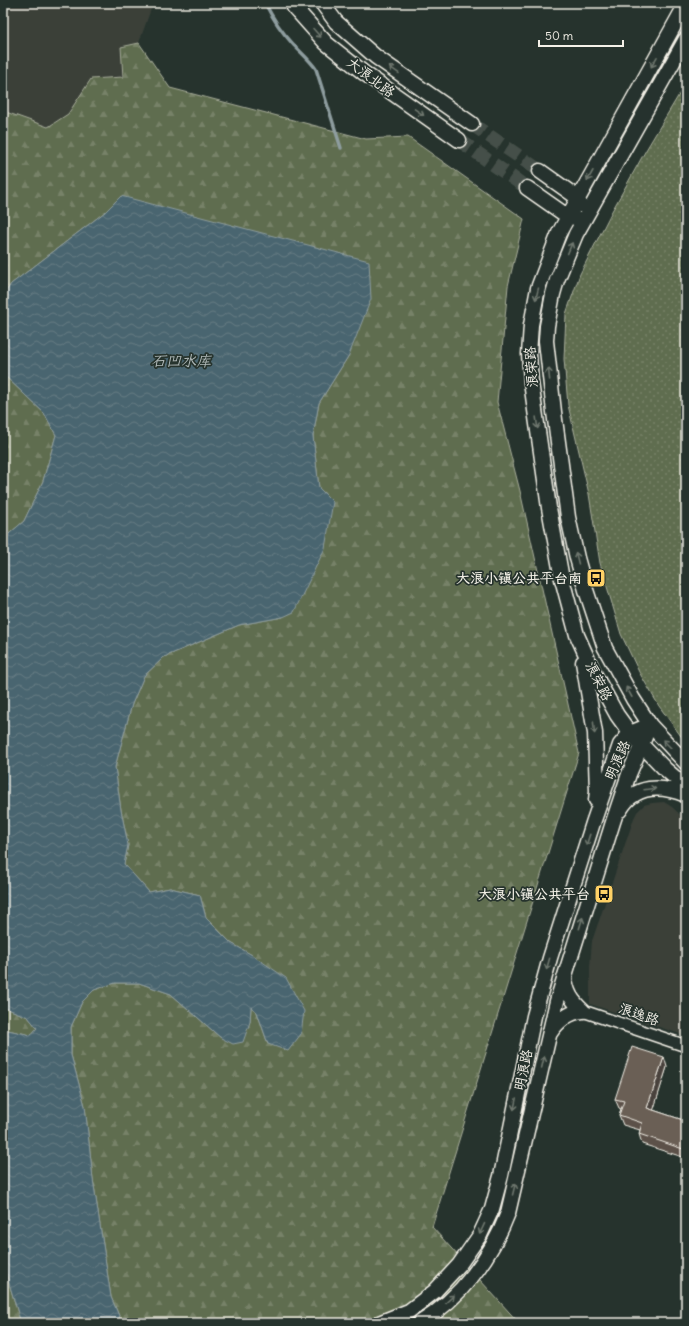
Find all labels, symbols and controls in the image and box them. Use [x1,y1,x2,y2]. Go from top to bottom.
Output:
scale bar [539,22,623,48]
one-way arrow [312,28,321,38]
text: 50 m [545,28,574,43]
street label: 大浪北路 [343,53,399,101]
one-way arrow [649,56,657,68]
one-way arrow [389,66,400,74]
one-way arrow [414,108,425,116]
one-way arrow [586,170,593,182]
one-way arrow [566,243,574,255]
one-way arrow [532,287,540,300]
street label: 浪荣路 [521,345,541,389]
water label: 石凹水库 [151,351,212,370]
one-way arrow [546,368,553,381]
one-way arrow [533,416,541,429]
one-way arrow [573,552,580,565]
bus stop icon: 大浪小镇公共平台南 [585,567,607,589]
place label: 大浪小镇公共平台南 [456,569,582,587]
street label: 浪荣路 [581,658,617,704]
one-way arrow [625,686,633,698]
one-way arrow [591,721,598,734]
street label: 明浪路 [600,737,634,783]
one-way arrow [662,739,672,749]
one-way arrow [643,785,656,793]
one-way arrow [583,834,591,846]
bus stop icon: 大浪小镇公共平台 [593,883,615,905]
place label: 大浪小镇公共平台 [478,885,590,903]
one-way arrow [578,917,585,930]
one-way arrow [544,957,551,970]
street label: 浪逸路 [616,999,662,1029]
street label: 明浪路 [510,1048,536,1092]
one-way arrow [539,1055,547,1068]
one-way arrow [511,1097,519,1110]
one-way arrow [511,1182,519,1195]
one-way arrow [478,1223,485,1235]
one-way arrow [445,1295,455,1304]

